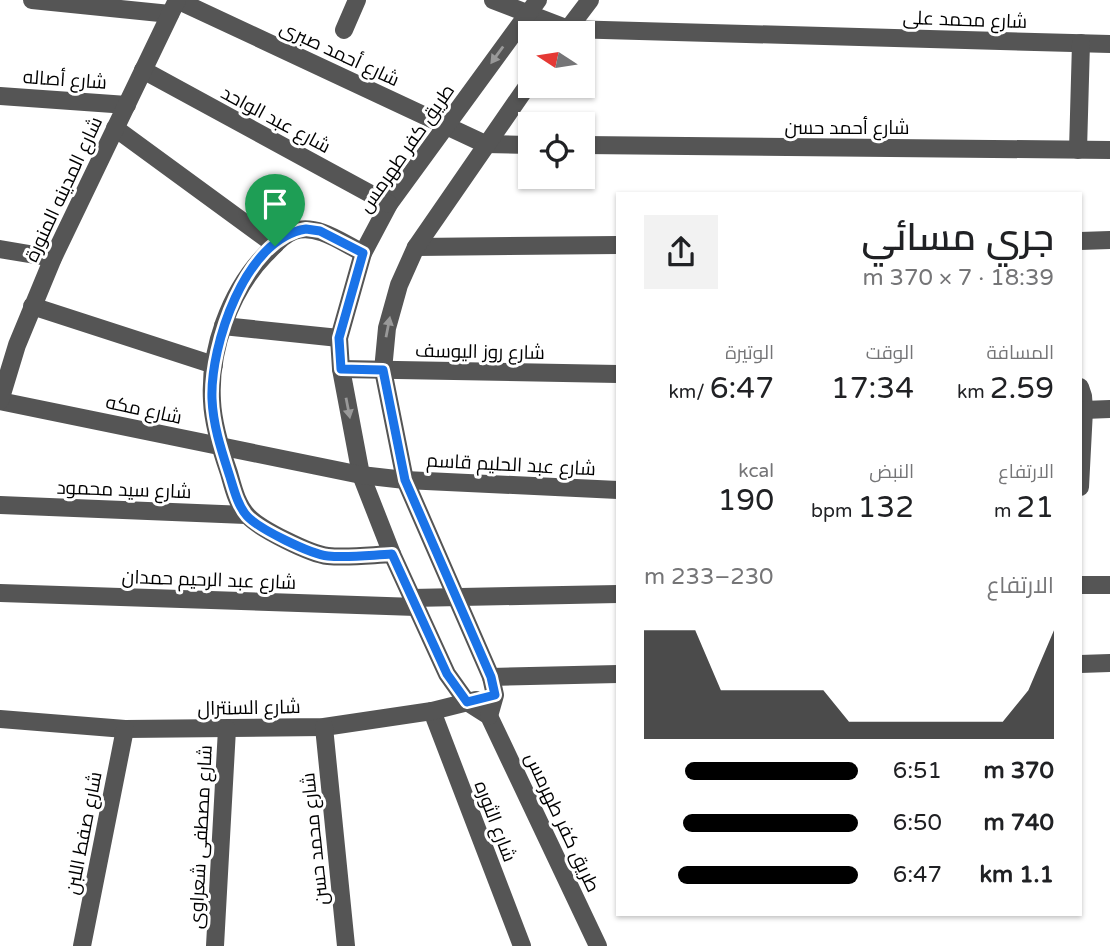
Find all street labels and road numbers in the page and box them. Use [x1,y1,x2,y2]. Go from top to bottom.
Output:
street label: شارع محمد على [902,7,1028,35]
street label: شارع أحمد صبرى [276,16,403,93]
street label: شارع أصاله [22,65,108,96]
street label: طريق كفر طهرمس [354,80,460,217]
street label: شارع عبد الواحد [216,82,334,160]
street label: شارع المدينه المنورة [21,113,109,266]
street label: شارع أحمد حسن [784,116,910,141]
street label: شارع روز اليوسف [415,340,545,366]
street label: شارع مكه [103,391,184,431]
street label: شارع عبد الحليم قاسم [426,450,596,482]
street label: شارع سيد محمود [56,477,192,505]
street label: شارع عبد الرحيم حمدان [121,566,297,596]
street label: شارع السنترال [197,696,301,722]
street label: شارع مصطفى شعراوى [185,744,219,930]
street label: طريق كفر طهرمس [519,749,604,896]
street label: شارع صفط اللبن [61,770,109,897]
street label: شارع محمد حسن [297,771,335,906]
street label: شارع الثوره [468,778,521,866]

